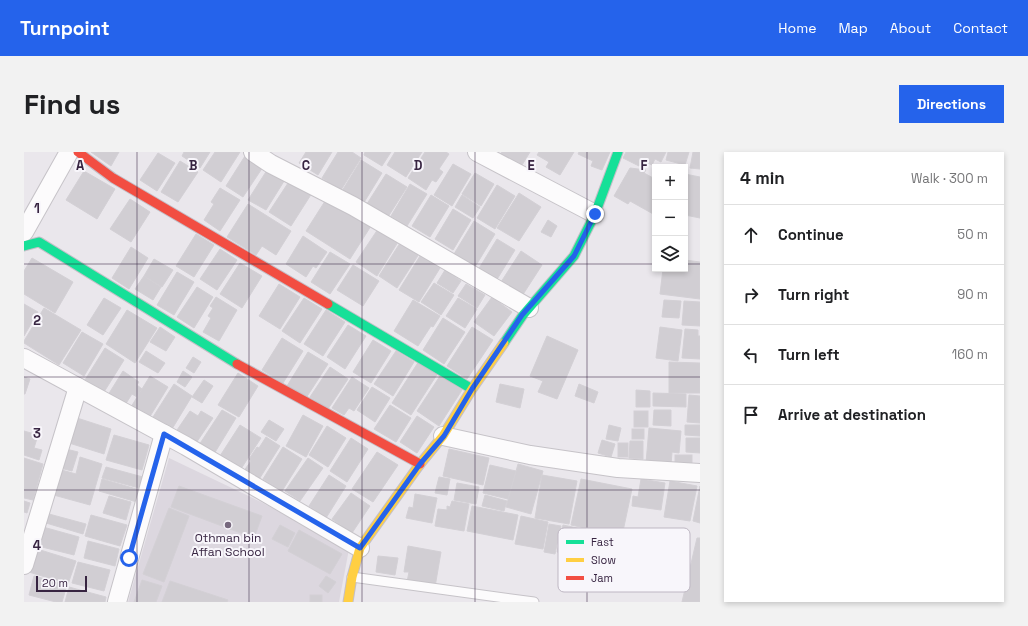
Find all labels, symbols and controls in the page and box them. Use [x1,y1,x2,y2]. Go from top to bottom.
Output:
text: Turnpoint [20,16,110,41]
text: Home [778,19,816,37]
text: Map [838,19,868,37]
text: About [890,19,931,37]
text: Contact [953,19,1008,37]
button: Directions [899,85,1004,123]
text: Find us [24,86,121,122]
text: A [76,157,85,174]
text: B [189,157,198,174]
text: C [302,157,310,174]
text: D [414,157,423,174]
text: E [527,157,535,174]
text: F [641,157,648,174]
map controls [652,164,688,272]
button: + [652,164,688,200]
text: 4 min [740,167,785,189]
text: Walk · 300 m [911,170,988,187]
text: 1 [34,200,40,217]
button: − [652,200,688,236]
route end [586,205,604,223]
icon: ahead [740,224,762,246]
text: Continue [778,225,844,244]
text: 50 m [957,226,988,243]
button: layers [652,236,688,272]
icon: right [740,284,762,306]
text: Turn right [778,285,849,304]
text: 90 m [957,286,988,303]
text: 2 [33,312,41,329]
icon: left [740,344,762,366]
text: Turn left [778,345,840,364]
text: 160 m [952,346,988,363]
icon: arrive [740,404,762,426]
text: Arrive at destination [778,405,926,424]
text: 3 [33,425,41,442]
marker: Othman bin Affan School [223,520,233,530]
legend [558,528,690,592]
place label: Othman bin Affan School [191,530,265,560]
text: Fast [591,535,614,549]
text: 4 [33,537,41,554]
route start [120,549,138,567]
text: Slow [591,553,616,567]
text: Jam [591,571,613,585]
scale bar [36,574,87,593]
text: 20 m [42,576,68,590]

